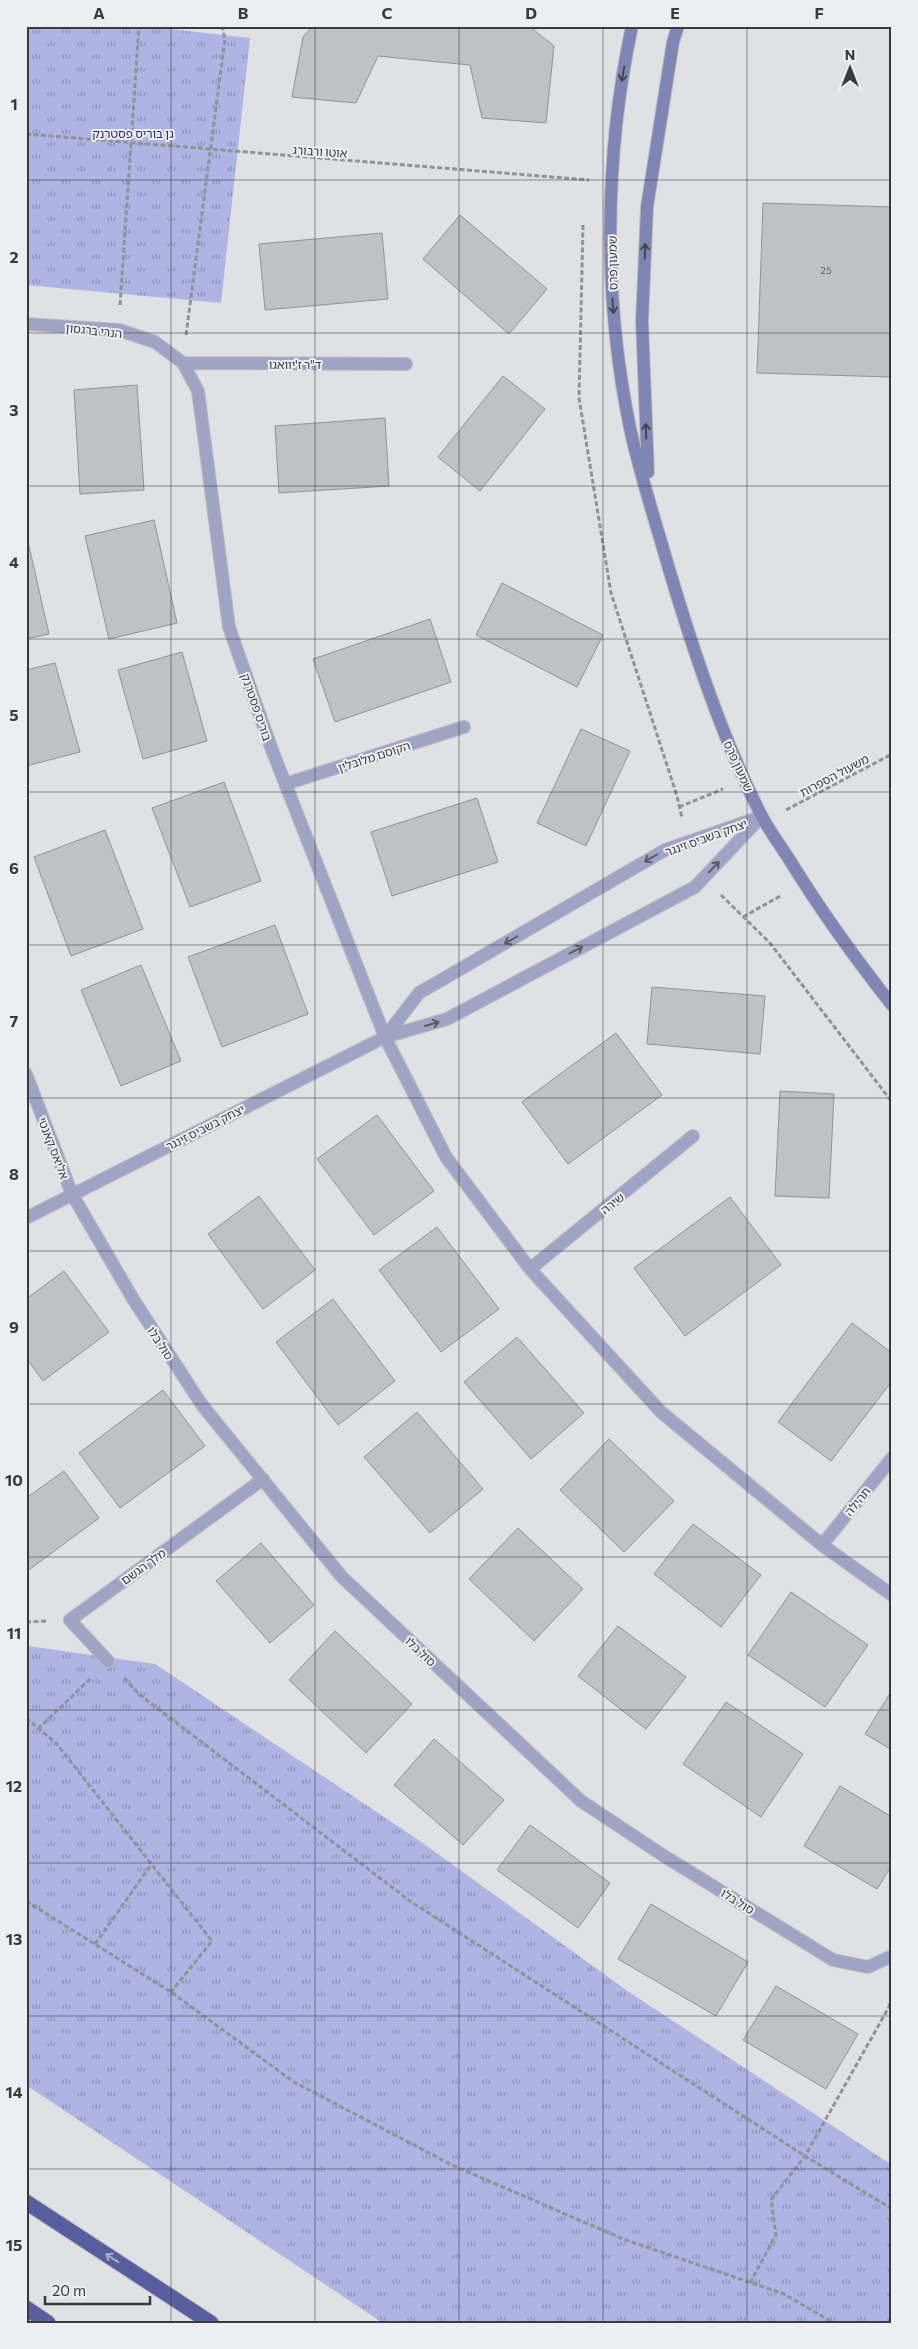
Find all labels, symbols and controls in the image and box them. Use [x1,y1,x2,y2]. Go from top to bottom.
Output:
text: A [93,3,105,22]
text: B [238,3,249,22]
text: C [382,3,393,22]
text: D [525,3,537,22]
text: E [670,3,680,22]
text: F [814,3,824,22]
north arrow [826,42,876,92]
text: N [845,46,855,63]
one-way arrow [618,66,628,82]
text: 1 [10,94,18,113]
park label: גן בוריס פסטרנק [92,126,174,140]
street label: אוטו ורבורג [292,142,348,160]
street label: שמעון פרס [605,236,619,290]
one-way arrow [640,243,649,259]
text: 2 [9,247,19,266]
house number: 25 [820,264,832,276]
one-way arrow [609,298,618,314]
street label: הנרי ברגסון [65,320,123,340]
street label: ד"ר ז'יוואגו [269,357,322,371]
text: 3 [9,400,19,419]
one-way arrow [641,423,651,439]
text: 4 [9,552,19,571]
street label: בוריס פסטרנק [239,671,275,743]
text: 5 [9,705,19,724]
street label: הקוסם מלובלין [336,738,412,774]
street label: שמעון פרס [721,738,757,794]
street label: משעול הספרות [797,751,871,799]
street label: יצחק בשביס זינגר [663,816,749,858]
one-way arrow [645,854,659,864]
text: 6 [9,858,19,877]
one-way arrow [708,861,720,873]
one-way arrow [504,935,518,945]
one-way arrow [569,945,584,955]
text: 7 [10,1011,19,1030]
one-way arrow [423,1018,439,1028]
street label: יצחק בשביס זינגר [163,1101,247,1153]
street label: אליאס קאנטי [36,1115,72,1181]
text: 8 [9,1164,19,1183]
street label: שירה [598,1189,626,1217]
text: 9 [9,1317,19,1336]
street label: סול בלו [145,1324,177,1362]
text: 10 [5,1470,23,1489]
street label: תהילה [841,1484,873,1518]
street label: מלך הגשם [118,1545,168,1587]
text: 11 [7,1623,21,1642]
street label: סול בלו [403,1633,439,1669]
text: 12 [6,1776,22,1795]
street label: סול בלו [719,1885,757,1917]
text: 13 [6,1929,22,1948]
text: 14 [5,2082,23,2101]
text: 15 [6,2235,22,2254]
one-way arrow [105,2252,119,2262]
scale bar [45,2274,150,2306]
text: 20 m [52,2281,86,2299]

